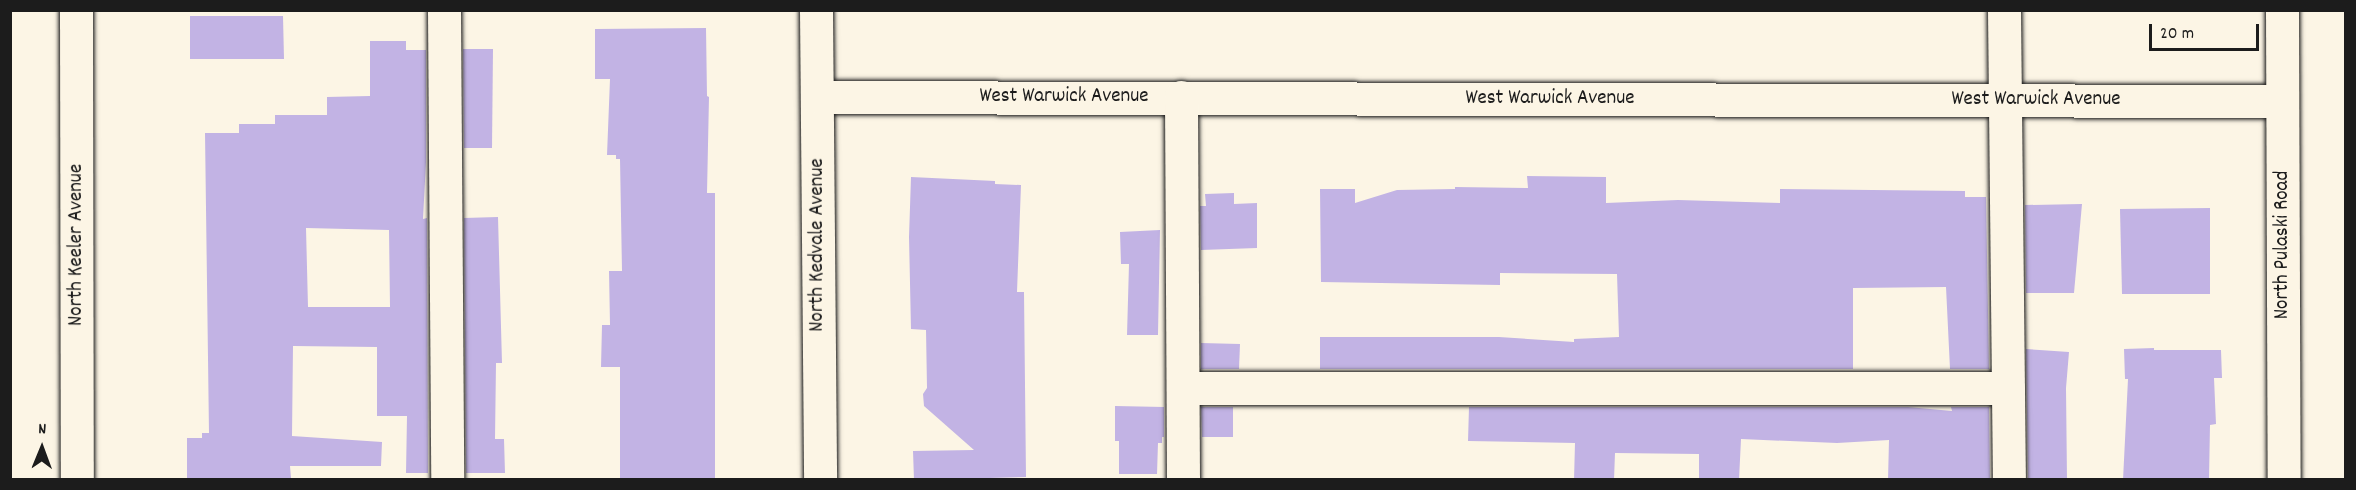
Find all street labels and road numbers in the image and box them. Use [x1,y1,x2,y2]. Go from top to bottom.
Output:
street label: West Warwick Avenue [979,84,1149,110]
street label: West Warwick Avenue [1465,86,1635,112]
street label: West Warwick Avenue [1951,87,2121,113]
street label: North Kedvale Avenue [805,158,831,332]
street label: North Keeler Avenue [64,164,90,326]
street label: North Pulaski Road [2270,171,2296,319]

